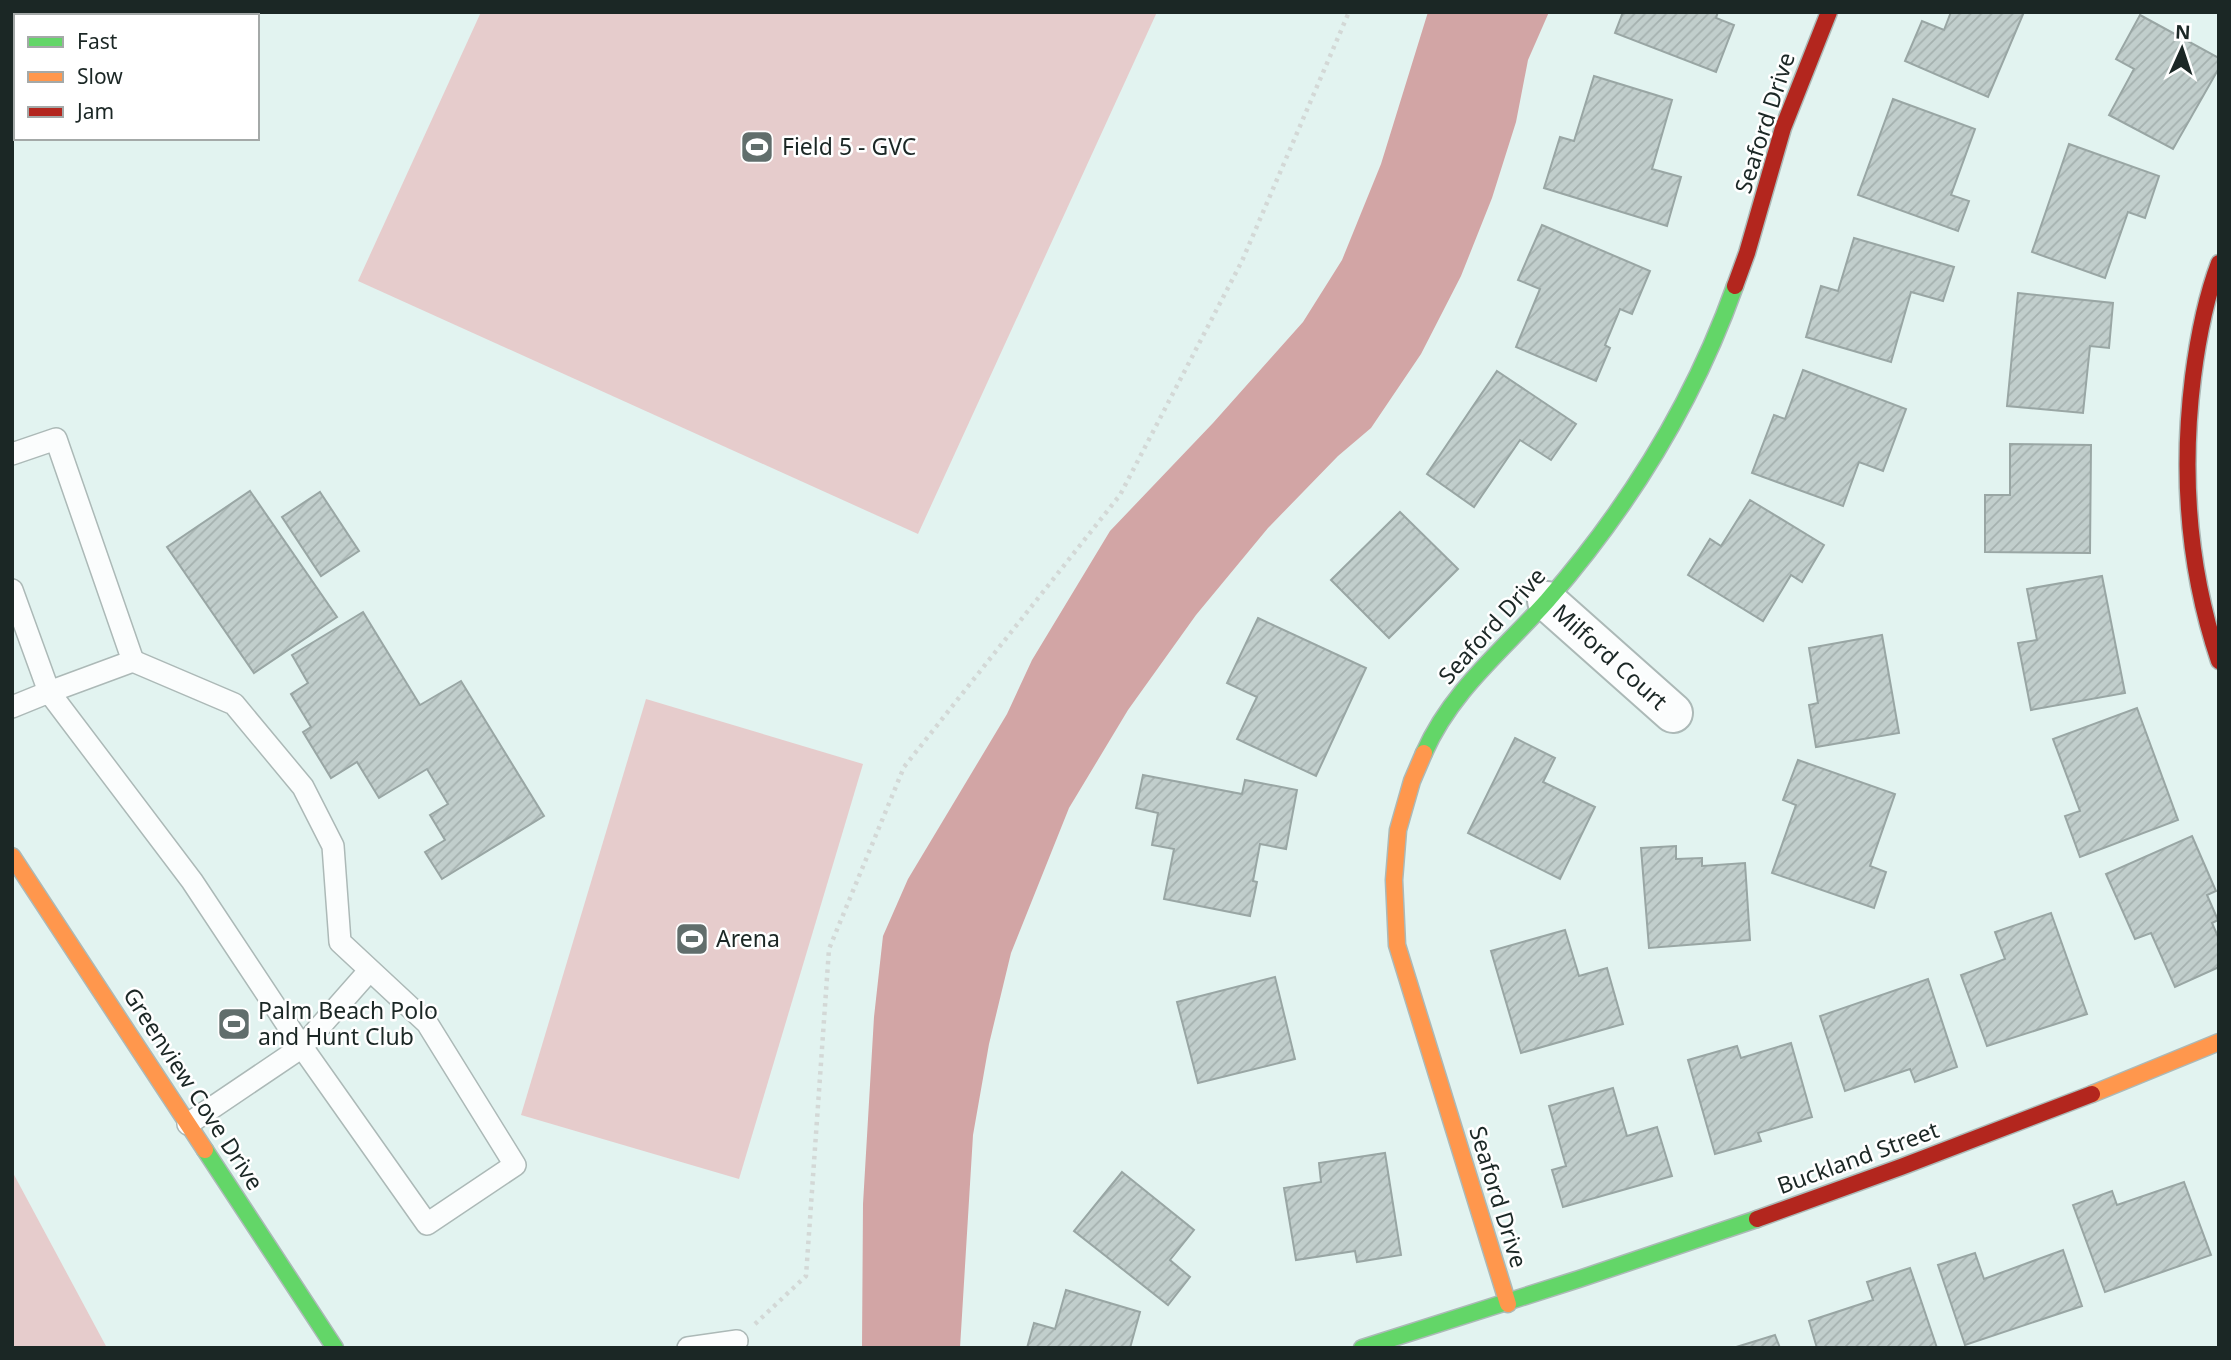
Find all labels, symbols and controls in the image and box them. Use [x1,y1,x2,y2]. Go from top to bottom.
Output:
legend [14,14,259,140]
north arrow [2147,14,2217,84]
text: N [2174,19,2191,45]
text: Fast [77,27,118,55]
street label: Seaford Drive [1726,48,1802,197]
text: Slow [77,62,123,90]
text: Jam [75,97,114,125]
sports icon: Field 5 - GVC [738,128,776,166]
place label: Field 5 - GVC [782,130,916,162]
street label: Seaford Drive [1430,560,1552,690]
street label: Milford Court [1546,596,1675,716]
sports icon: Arena [673,920,711,958]
place label: Arena [716,922,780,954]
street label: Greenview Cove Drive [116,981,271,1196]
place label: Palm Beach Polo and Hunt Club [258,994,438,1052]
sports icon: Palm Beach Polo and Hunt Club [215,1005,253,1043]
street label: Buckland Street [1772,1113,1943,1201]
street label: Seaford Drive [1462,1122,1536,1271]

